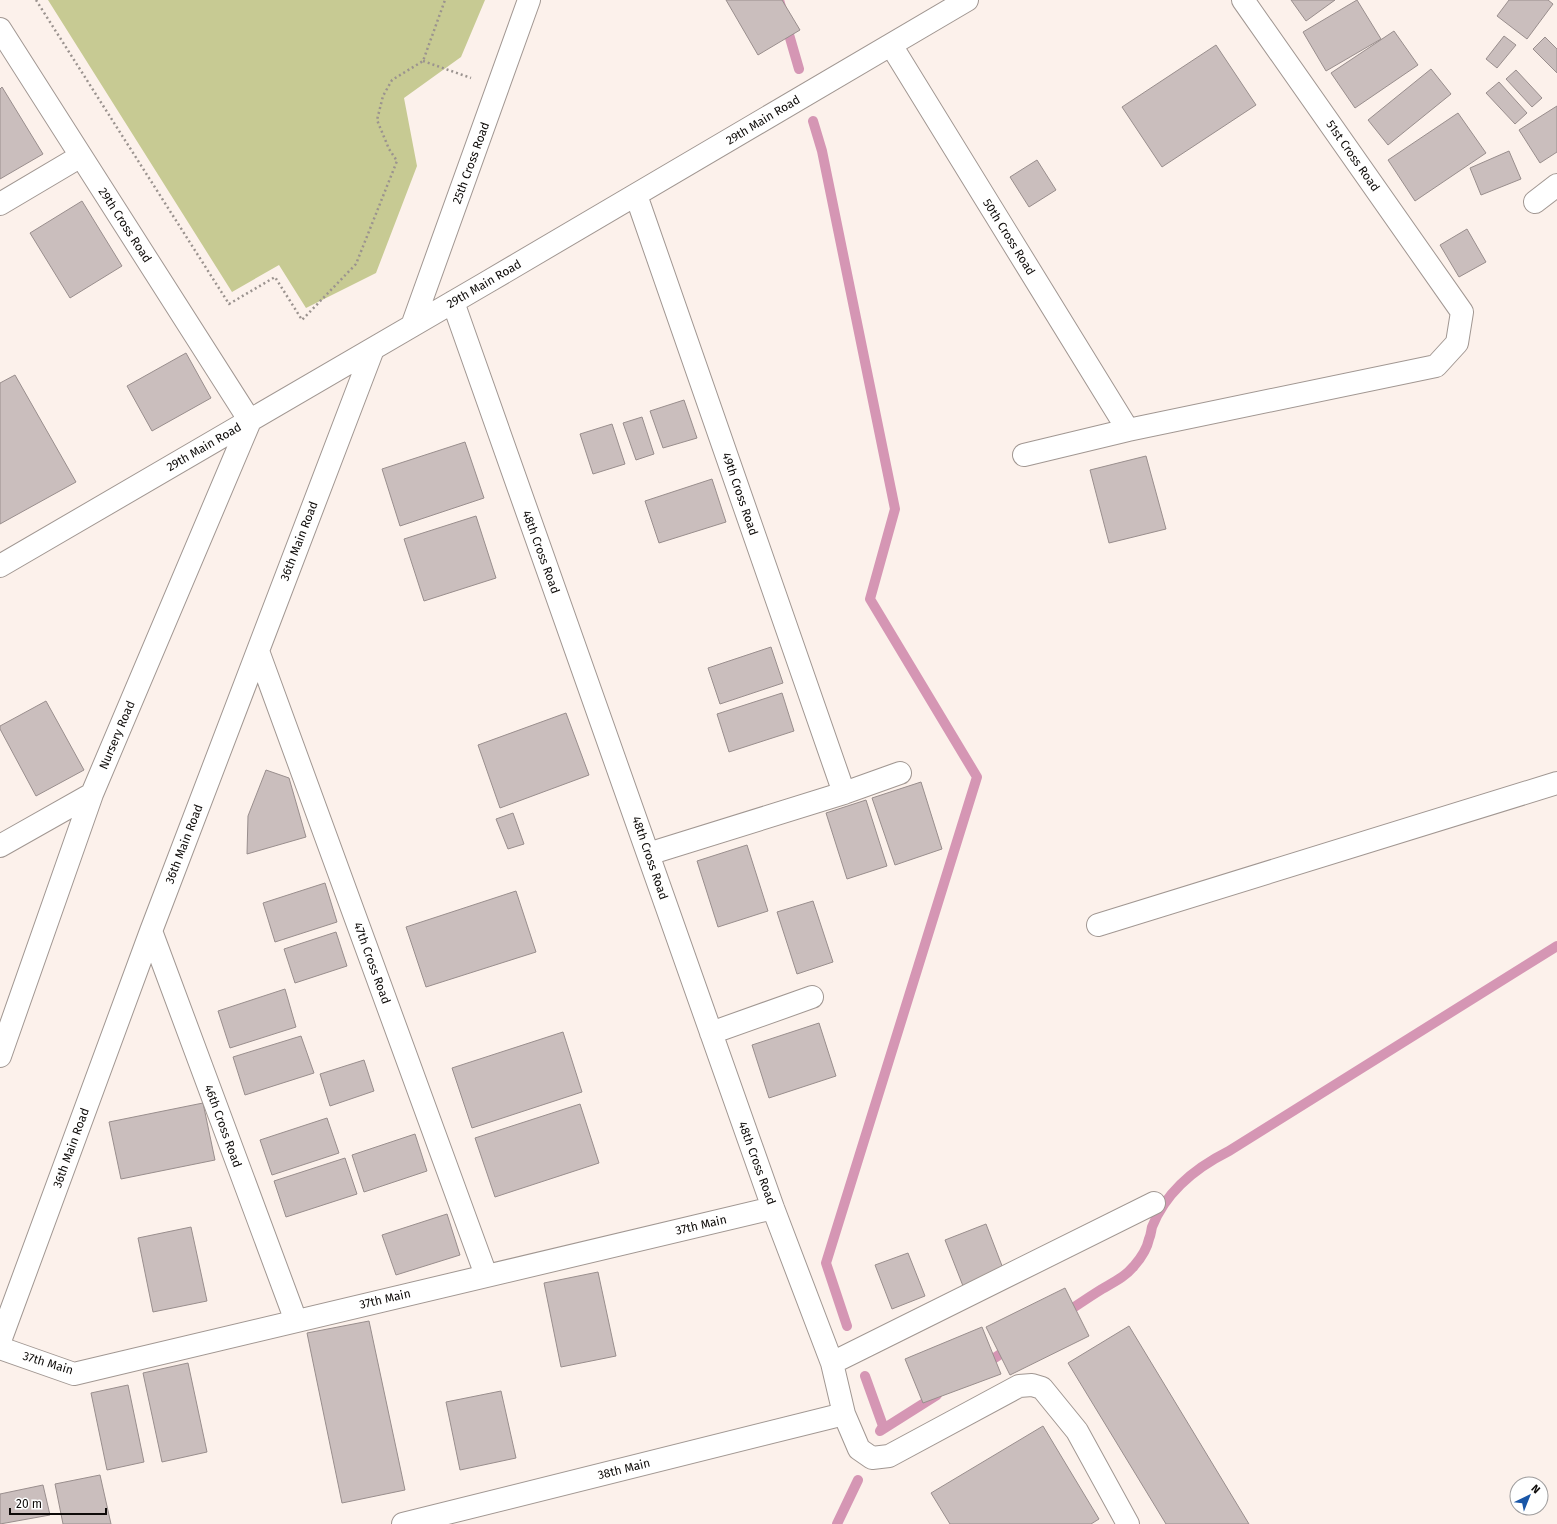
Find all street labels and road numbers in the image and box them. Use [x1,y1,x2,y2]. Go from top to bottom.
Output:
street label: 29th Main Road [723,92,803,148]
street label: 51st Cross Road [1323,118,1383,194]
street label: 25th Cross Road [450,120,492,206]
street label: 29th Cross Road [96,185,154,265]
street label: 50th Cross Road [980,196,1038,278]
street label: 29th Main Road [444,257,524,311]
street label: 29th Main Road [164,420,244,474]
street label: 49th Cross Road [719,451,761,537]
street label: 36th Main Road [277,499,321,583]
street label: 48th Cross Road [519,509,563,595]
street label: Nursery Road [96,699,138,771]
street label: 36th Main Road [162,802,206,886]
street label: 48th Cross Road [629,814,671,902]
street label: 47th Cross Road [351,920,393,1006]
street label: 46th Cross Road [202,1083,244,1169]
street label: 36th Main Road [50,1106,92,1190]
street label: 48th Cross Road [735,1120,779,1206]
street label: 37th Main [674,1212,728,1238]
street label: 37th Main [358,1286,412,1312]
street label: 37th Main [21,1349,75,1377]
street label: 38th Main [596,1456,652,1482]

